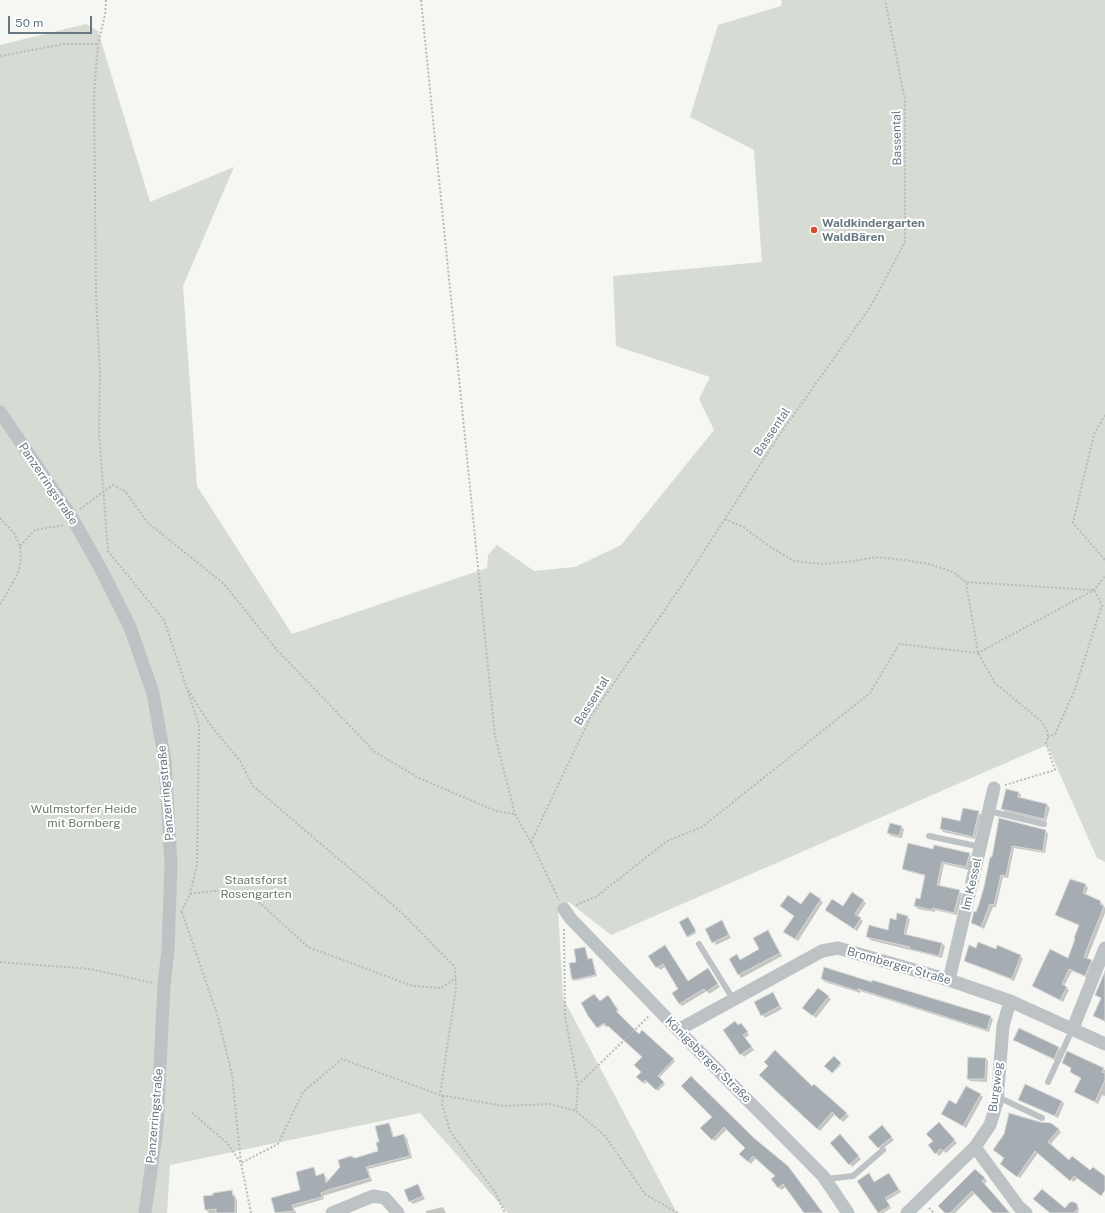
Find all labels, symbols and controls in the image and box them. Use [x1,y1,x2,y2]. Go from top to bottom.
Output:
scale bar [10,8,94,34]
text: 50 m [15,16,43,30]
street label: Bassental [889,110,905,166]
place label: Waldkindergarten WaldBären [822,216,925,244]
marker: Waldkindergarten WaldBären [809,225,819,235]
street label: Bassental [751,405,793,459]
street label: Panzerringstraße [15,440,81,528]
street label: Bassental [571,674,613,728]
street label: Panzerringstraße [155,745,177,841]
park label: Wulmstorfer Heide mit Bornberg [31,802,137,830]
street label: Im Kessel [959,856,985,912]
park label: Staatsforst Rosengarten [220,873,292,901]
street label: Bromberger Straße [845,944,953,988]
street label: Königsberger Straße [662,1014,754,1106]
street label: Burgweg [986,1061,1006,1113]
street label: Panzerringstraße [144,1068,166,1164]

